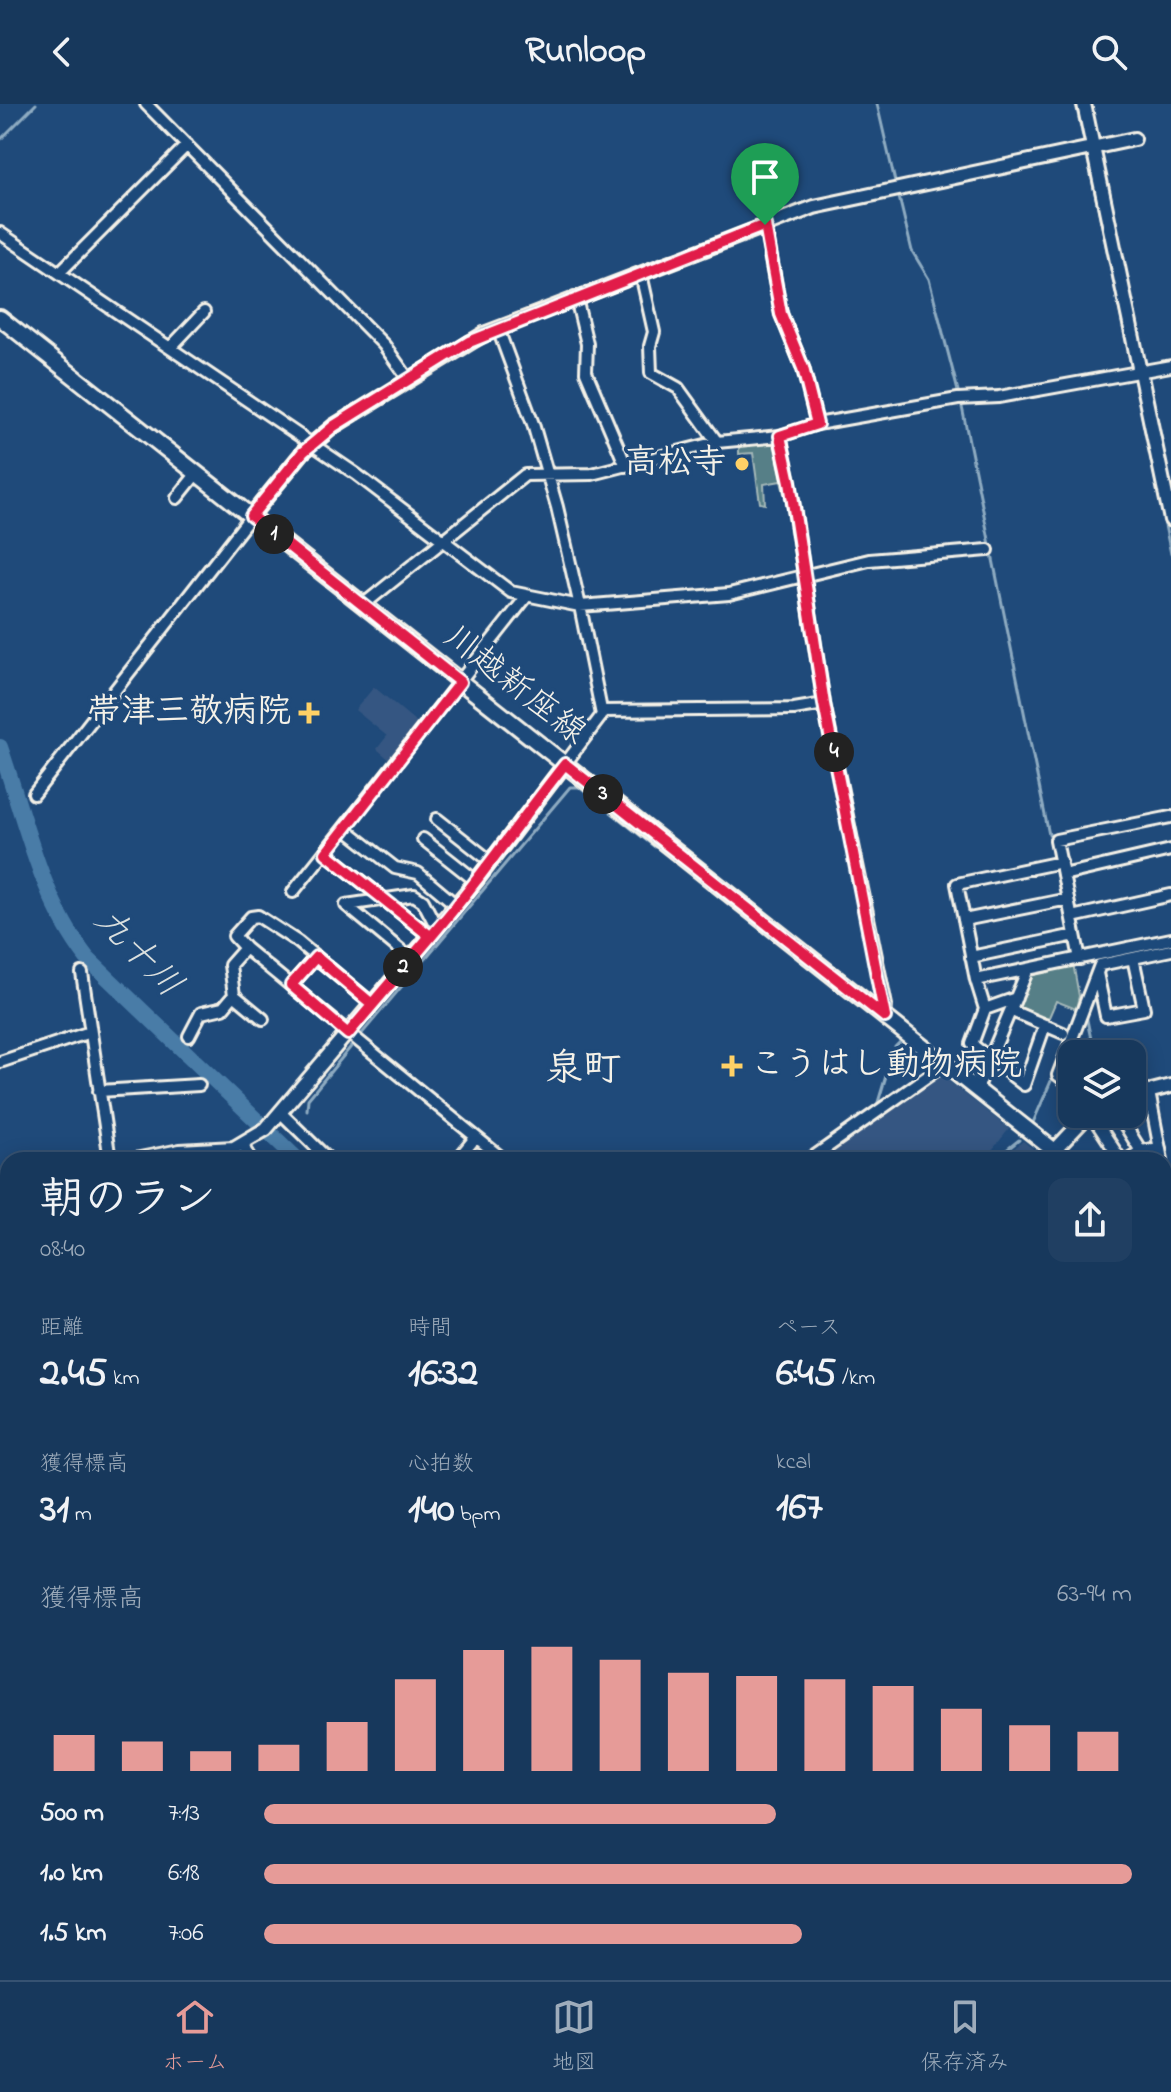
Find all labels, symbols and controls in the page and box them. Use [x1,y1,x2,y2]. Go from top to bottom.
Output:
text: Runloop [525,26,646,79]
icon: back [40,30,84,74]
icon: search [1087,30,1131,74]
pin [731,143,799,225]
icon: arrive [743,155,787,199]
place label: 高松寺 [624,439,726,489]
marker: 高松寺 [733,455,751,473]
pin: 1 [254,514,294,554]
text: 1 [271,518,278,550]
street label: 川越新座線 [432,614,596,758]
place label: 帯津三敬病院 [87,688,291,738]
marker: 帯津三敬病院 [298,702,320,724]
pin: 4 [814,732,854,772]
text: 4 [829,736,839,768]
pin: 3 [583,774,623,814]
text: 3 [598,778,608,810]
water label: 九十川 [80,897,194,1011]
pin: 2 [383,947,423,987]
text: 2 [398,951,408,983]
map controls [1058,1040,1146,1128]
button: layers [1058,1040,1146,1128]
place label: こうはし動物病院 [750,1041,1022,1091]
district label: 泉町 [545,1043,621,1099]
marker: こうはし動物病院 [721,1055,743,1077]
text: 朝のラン [40,1169,216,1233]
button: share [1048,1178,1132,1262]
text: 08:40 [40,1231,85,1269]
text: 距離 [40,1313,84,1345]
text: 時間 [408,1313,452,1345]
text: ペース [776,1313,841,1345]
text: 2.45 [40,1345,107,1404]
text: 16:32 [408,1345,478,1404]
text: 6:45 [776,1345,836,1404]
text: km [107,1363,140,1395]
text: /km [836,1363,875,1395]
text: kcal [776,1447,811,1479]
text: 獲得標高 [40,1449,128,1481]
text: 心拍数 [408,1449,474,1481]
text: 167 [776,1479,823,1538]
text: 31 [40,1481,69,1540]
text: 140 [408,1481,454,1540]
text: m [69,1499,92,1531]
text: bpm [454,1499,501,1531]
text: 63–94 m [1057,1576,1132,1614]
text: 獲得標高 [40,1581,144,1619]
text: 500 m [40,1795,104,1833]
text: 7:13 [168,1795,200,1833]
text: 1.0 km [40,1855,103,1893]
text: 6:18 [168,1855,200,1893]
text: 1.5 km [40,1915,107,1953]
text: 7:06 [168,1915,204,1953]
tab: ホーム [162,1995,227,2080]
tab: 地図 [552,1995,596,2080]
tab: 保存済み [921,1995,1009,2080]

